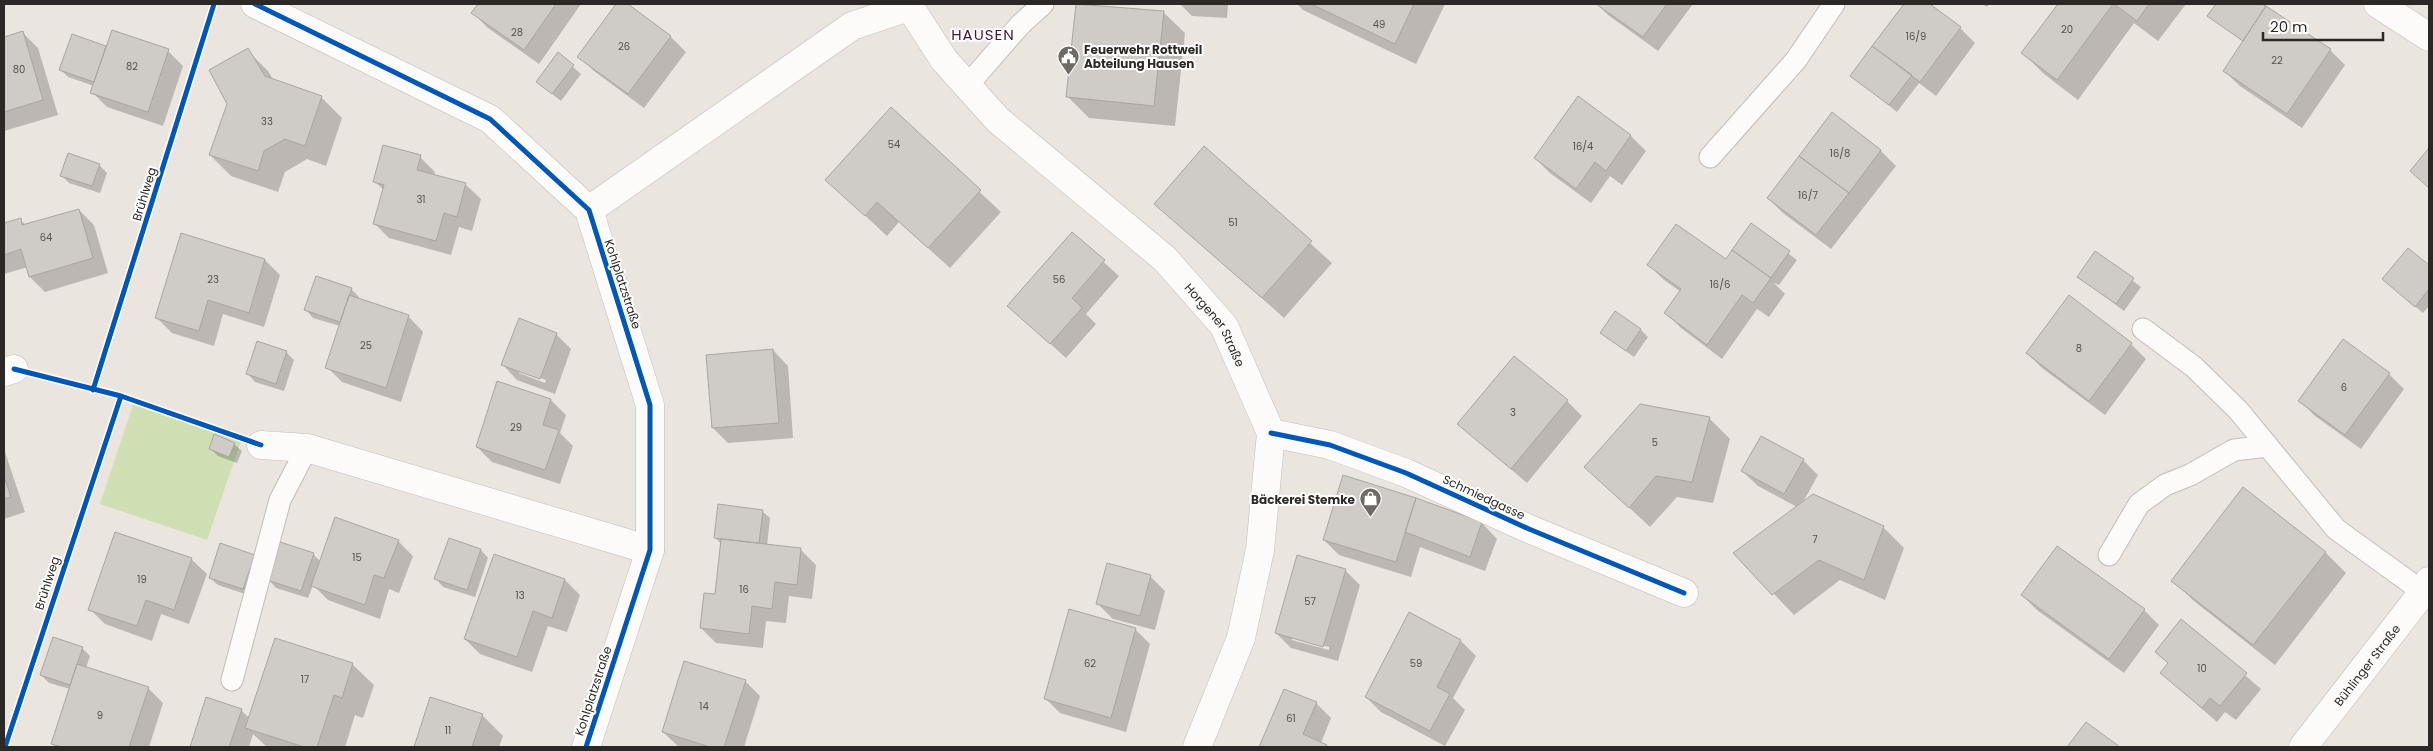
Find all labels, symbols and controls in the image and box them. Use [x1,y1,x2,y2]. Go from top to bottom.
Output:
scale bar [2263,10,2383,42]
text: 20 m [2270,16,2308,37]
house number: 49 [1373,17,1385,32]
house number: 20 [2061,22,2073,37]
district label: HAUSEN [951,24,1015,45]
house number: 28 [511,25,523,40]
house number: 16/9 [1906,29,1926,44]
house number: 26 [618,39,630,54]
place label: Feuerwehr Rottweil Abteilung Hausen [1084,41,1202,72]
public building icon: Feuerwehr Rottweil Abteilung Hausen [1056,44,1080,75]
house number: 22 [2271,53,2283,68]
house number: 82 [126,59,138,74]
house number: 80 [13,62,25,77]
house number: 33 [261,114,273,129]
house number: 54 [888,137,900,152]
house number: 16/4 [1573,139,1593,154]
house number: 16/8 [1830,146,1850,161]
street label: Brühlweg [128,165,160,223]
house number: 16/7 [1798,188,1818,203]
house number: 31 [416,192,426,207]
house number: 51 [1228,215,1238,230]
house number: 64 [40,230,52,245]
street label: Kohlplatzstraße [600,237,646,331]
house number: 23 [207,272,219,287]
house number: 56 [1053,272,1065,287]
house number: 16/6 [1710,277,1730,292]
street label: Horgener Straße [1181,279,1249,369]
house number: 25 [360,338,372,353]
house number: 8 [2076,341,2082,356]
house number: 6 [2341,380,2347,395]
house number: 3 [1510,405,1516,420]
house number: 29 [510,420,522,435]
house number: 5 [1652,435,1658,450]
street label: Schmiedgasse [1440,470,1528,524]
shop icon: Bäckerei Stemke [1359,487,1383,518]
place label: Bäckerei Stemke [1251,491,1356,508]
house number: 7 [1812,532,1818,547]
house number: 15 [352,550,362,565]
street label: Brühlweg [30,554,64,612]
house number: 19 [137,572,147,587]
house number: 16 [739,582,749,597]
house number: 13 [515,588,525,603]
house number: 57 [1304,594,1316,609]
street label: Bühlinger Straße [2330,620,2404,709]
street label: Kohlplatzstraße [570,644,616,738]
house number: 62 [1084,656,1096,671]
house number: 59 [1410,656,1422,671]
house number: 10 [2197,661,2207,676]
house number: 17 [301,672,310,687]
house number: 14 [699,699,709,714]
house number: 9 [97,708,103,723]
house number: 61 [1286,711,1296,726]
house number: 11 [445,723,451,738]

